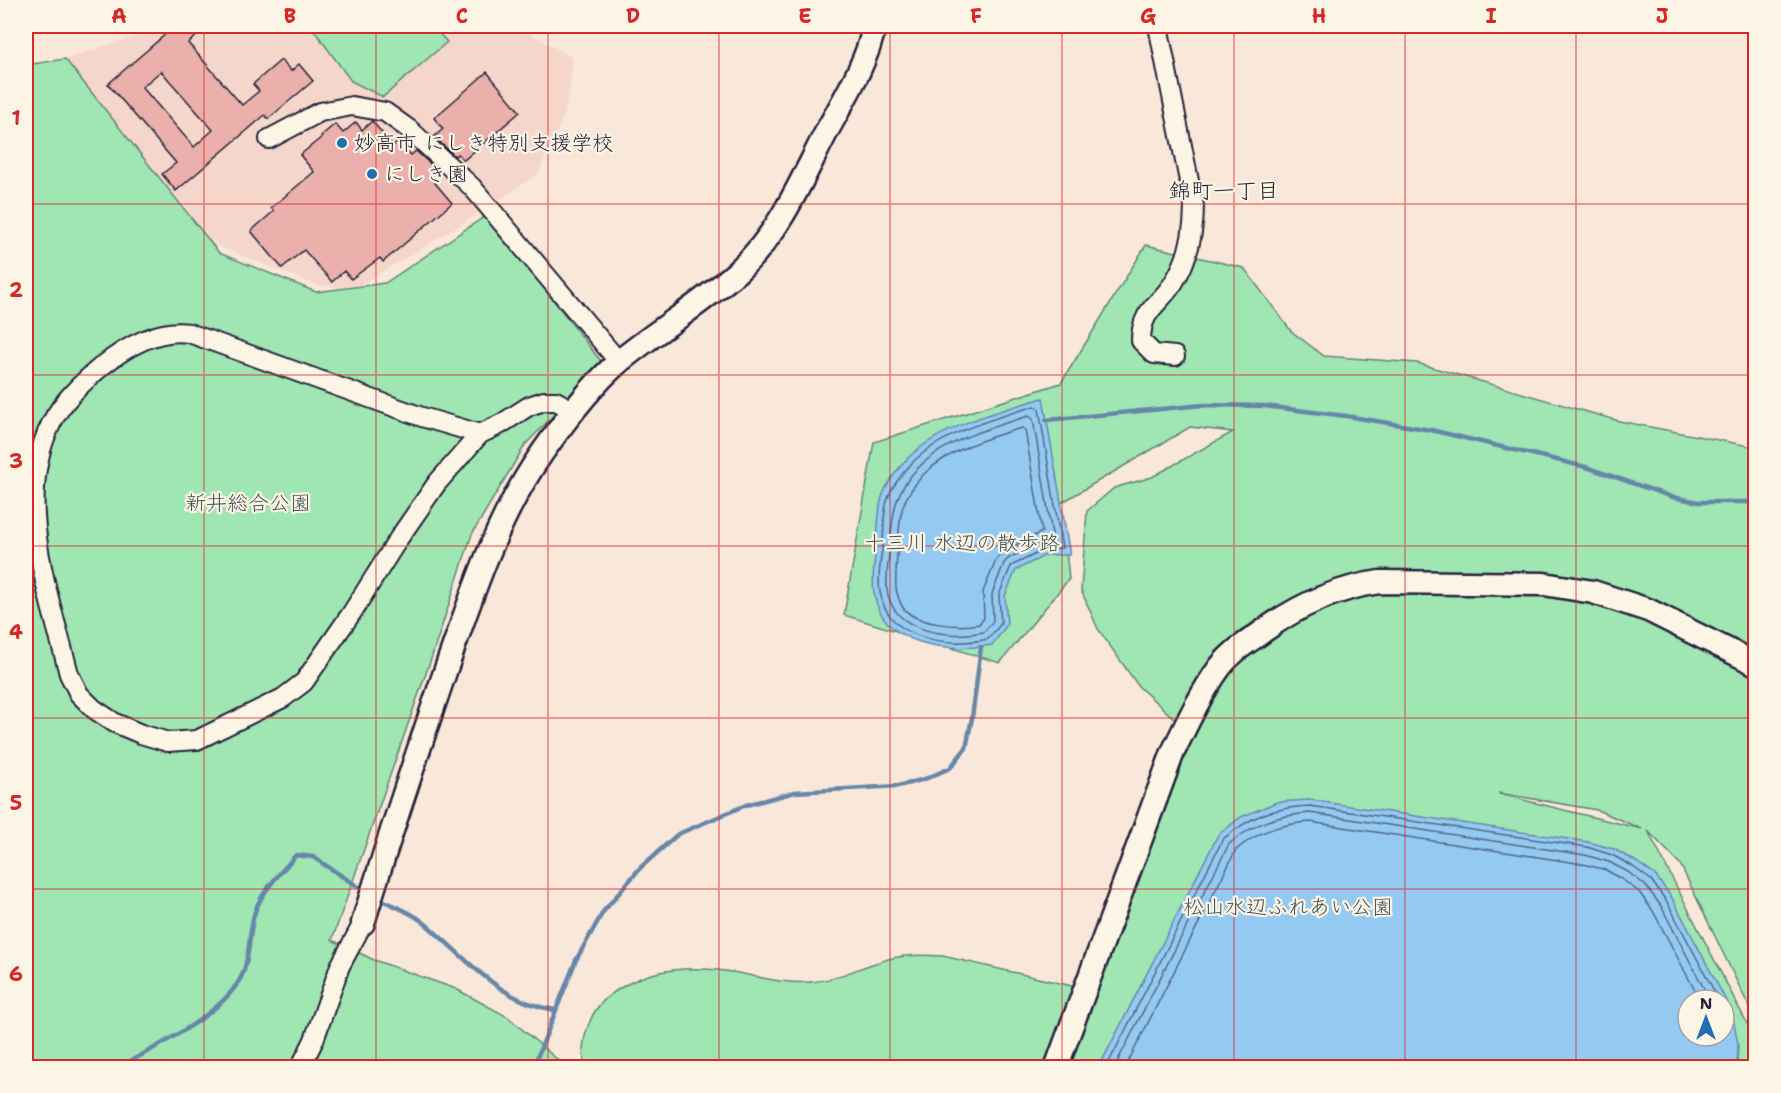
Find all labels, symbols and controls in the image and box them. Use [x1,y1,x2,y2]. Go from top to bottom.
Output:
text: A [111,3,127,29]
text: B [284,3,296,29]
text: C [456,3,468,29]
text: D [626,3,640,29]
text: E [798,3,812,29]
text: F [970,3,982,29]
text: G [1140,3,1156,29]
text: H [1312,3,1326,29]
text: I [1485,3,1497,29]
text: J [1656,3,1669,29]
text: 1 [11,105,21,131]
place label: 妙高市 にしき特別支援学校 [354,129,613,157]
marker: 妙高市 にしき特別支援学校 [335,136,349,150]
place label: にしき園 [384,160,468,188]
marker: にしき園 [365,167,379,181]
district label: 錦町一丁目 [1169,176,1279,205]
text: 2 [9,277,23,303]
text: 3 [9,448,23,474]
park label: 新井総合公園 [185,489,311,517]
park label: 十三川 水辺の散歩路 [864,529,1060,557]
text: 4 [9,619,23,645]
text: 5 [10,790,22,816]
park label: 松山水辺ふれあい公園 [1183,893,1393,921]
text: 6 [9,961,23,987]
north arrow [1676,988,1736,1048]
text: N [1700,993,1712,1014]

